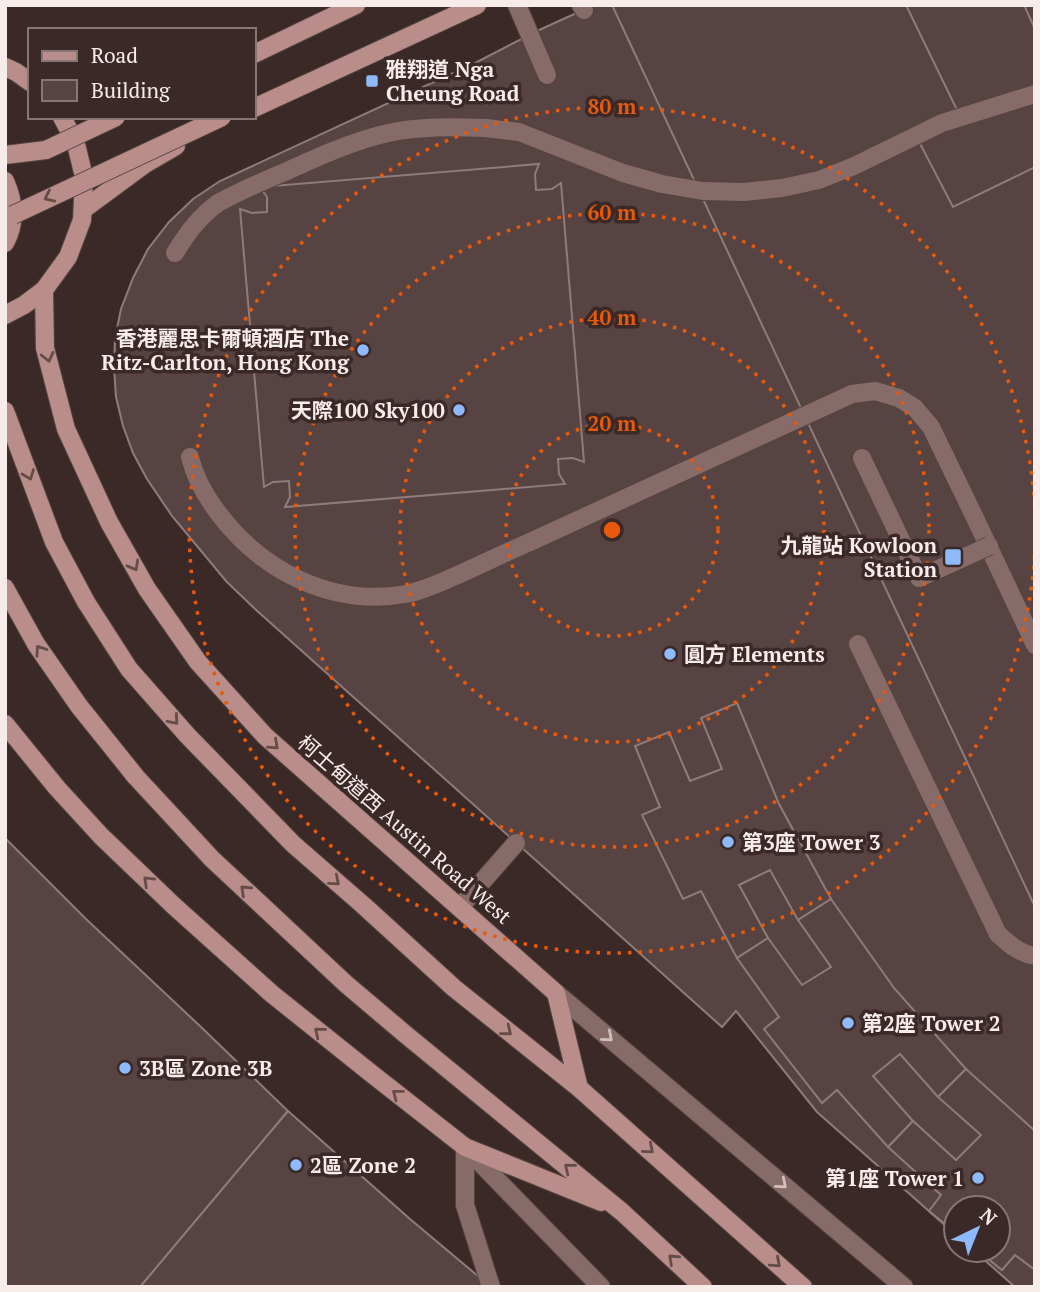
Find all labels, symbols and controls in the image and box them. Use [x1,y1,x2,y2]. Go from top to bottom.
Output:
legend [28,28,256,119]
text: Road [91,41,138,69]
place label: 雅翔道 Nga Cheung Road [386,55,520,107]
marker: 雅翔道 Nga Cheung Road [364,73,380,89]
text: Building [91,76,171,104]
text: 80 m [588,92,637,120]
one-way arrow [44,189,56,203]
text: 60 m [588,198,637,226]
text: 40 m [588,303,637,331]
place label: 香港麗思卡爾頓酒店 The Ritz-Carlton, Hong Kong [101,324,350,376]
marker: 香港麗思卡爾頓酒店 The Ritz-Carlton, Hong Kong [355,342,371,358]
one-way arrow [40,351,54,363]
place label: 天際100 Sky100 [291,396,445,424]
marker: 天際100 Sky100 [451,402,467,418]
text: 20 m [588,409,637,437]
one-way arrow [20,469,34,481]
centre of rings [600,518,624,542]
place label: 九龍站 Kowloon Station [780,531,937,583]
marker: 九龍站 Kowloon Station [943,547,963,567]
one-way arrow [126,559,139,572]
place label: 圓方 Elements [684,640,825,668]
one-way arrow [36,645,48,658]
marker: 圓方 Elements [662,646,678,662]
one-way arrow [166,712,178,725]
street label: 柯士甸道西 Austin Road West [292,728,518,930]
one-way arrow [266,736,279,749]
place label: 第3座 Tower 3 [742,828,881,856]
marker: 第3座 Tower 3 [720,834,736,850]
one-way arrow [327,873,340,885]
one-way arrow [143,877,156,890]
one-way arrow [240,886,253,898]
place label: 第2座 Tower 2 [862,1009,1001,1037]
marker: 第2座 Tower 2 [840,1015,856,1031]
one-way arrow [498,1023,511,1035]
one-way arrow [314,1027,326,1040]
one-way arrow [600,1029,613,1041]
place label: 3B區 Zone 3B [139,1054,272,1082]
marker: 3B區 Zone 3B [117,1060,133,1076]
one-way arrow [392,1089,404,1102]
one-way arrow [640,1141,653,1153]
place label: 2區 Zone 2 [310,1151,416,1179]
marker: 2區 Zone 2 [288,1157,304,1173]
one-way arrow [565,1164,577,1177]
place label: 第1座 Tower 1 [825,1164,964,1192]
marker: 第1座 Tower 1 [970,1170,986,1186]
one-way arrow [774,1176,787,1188]
north arrow [942,1194,1012,1264]
text: N [975,1202,1003,1231]
one-way arrow [768,1254,781,1267]
one-way arrow [668,1255,681,1268]

